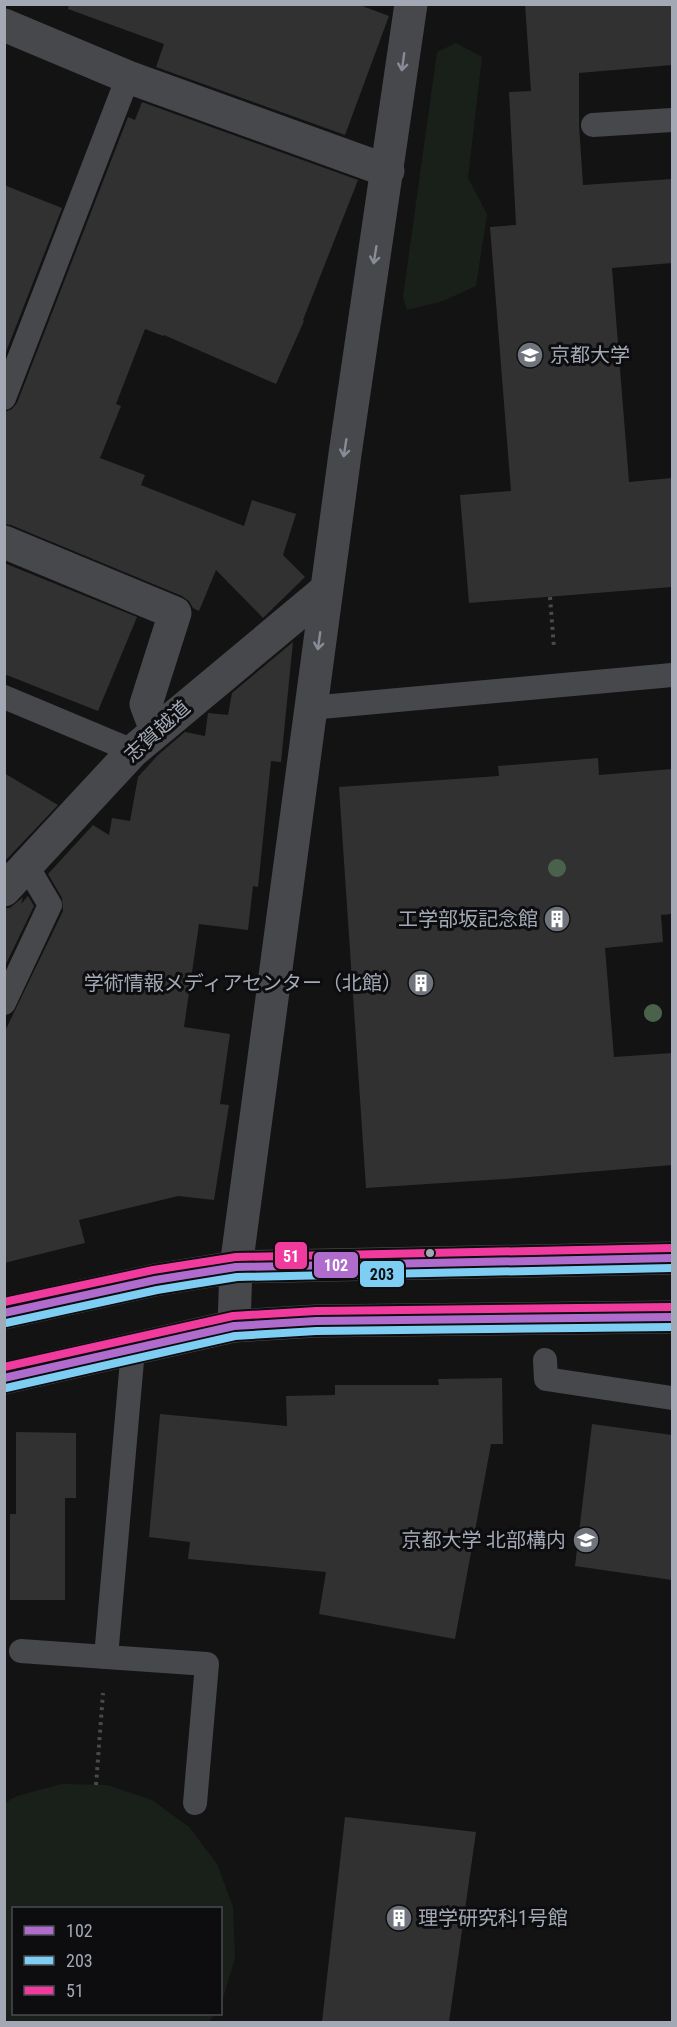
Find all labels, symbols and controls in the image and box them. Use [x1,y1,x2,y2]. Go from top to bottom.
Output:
one-way arrow [398,52,409,72]
one-way arrow [369,245,380,265]
school or university icon: 京都大学 [515,340,545,370]
place label: 京都大学 [550,343,630,367]
one-way arrow [340,438,351,457]
one-way arrow [314,631,325,651]
street label: 志賀越道 [119,695,195,767]
building icon: 工学部坂記念館 [542,904,572,934]
place label: 工学部坂記念館 [398,907,538,931]
building icon: 学術情報メディアセンター（北館） [406,968,436,998]
place label: 学術情報メディアセンター（北館） [84,971,402,995]
line badge: 51 [274,1241,308,1270]
text: 51 [283,1247,299,1266]
unlabelled marker [424,1247,436,1259]
line badge: 102 [313,1251,359,1279]
text: 102 [324,1256,348,1275]
line badge: 203 [359,1260,405,1288]
text: 203 [370,1265,394,1284]
school or university icon: 京都大学 北部構内 [571,1525,601,1555]
place label: 京都大学 北部構内 [401,1528,566,1552]
building icon: 理学研究科1号館 [384,1903,414,1933]
place label: 理学研究科1号館 [418,1906,568,1930]
legend [12,1907,222,2015]
text: 102 [66,1920,93,1941]
text: 203 [66,1950,93,1971]
text: 51 [66,1980,84,2001]

